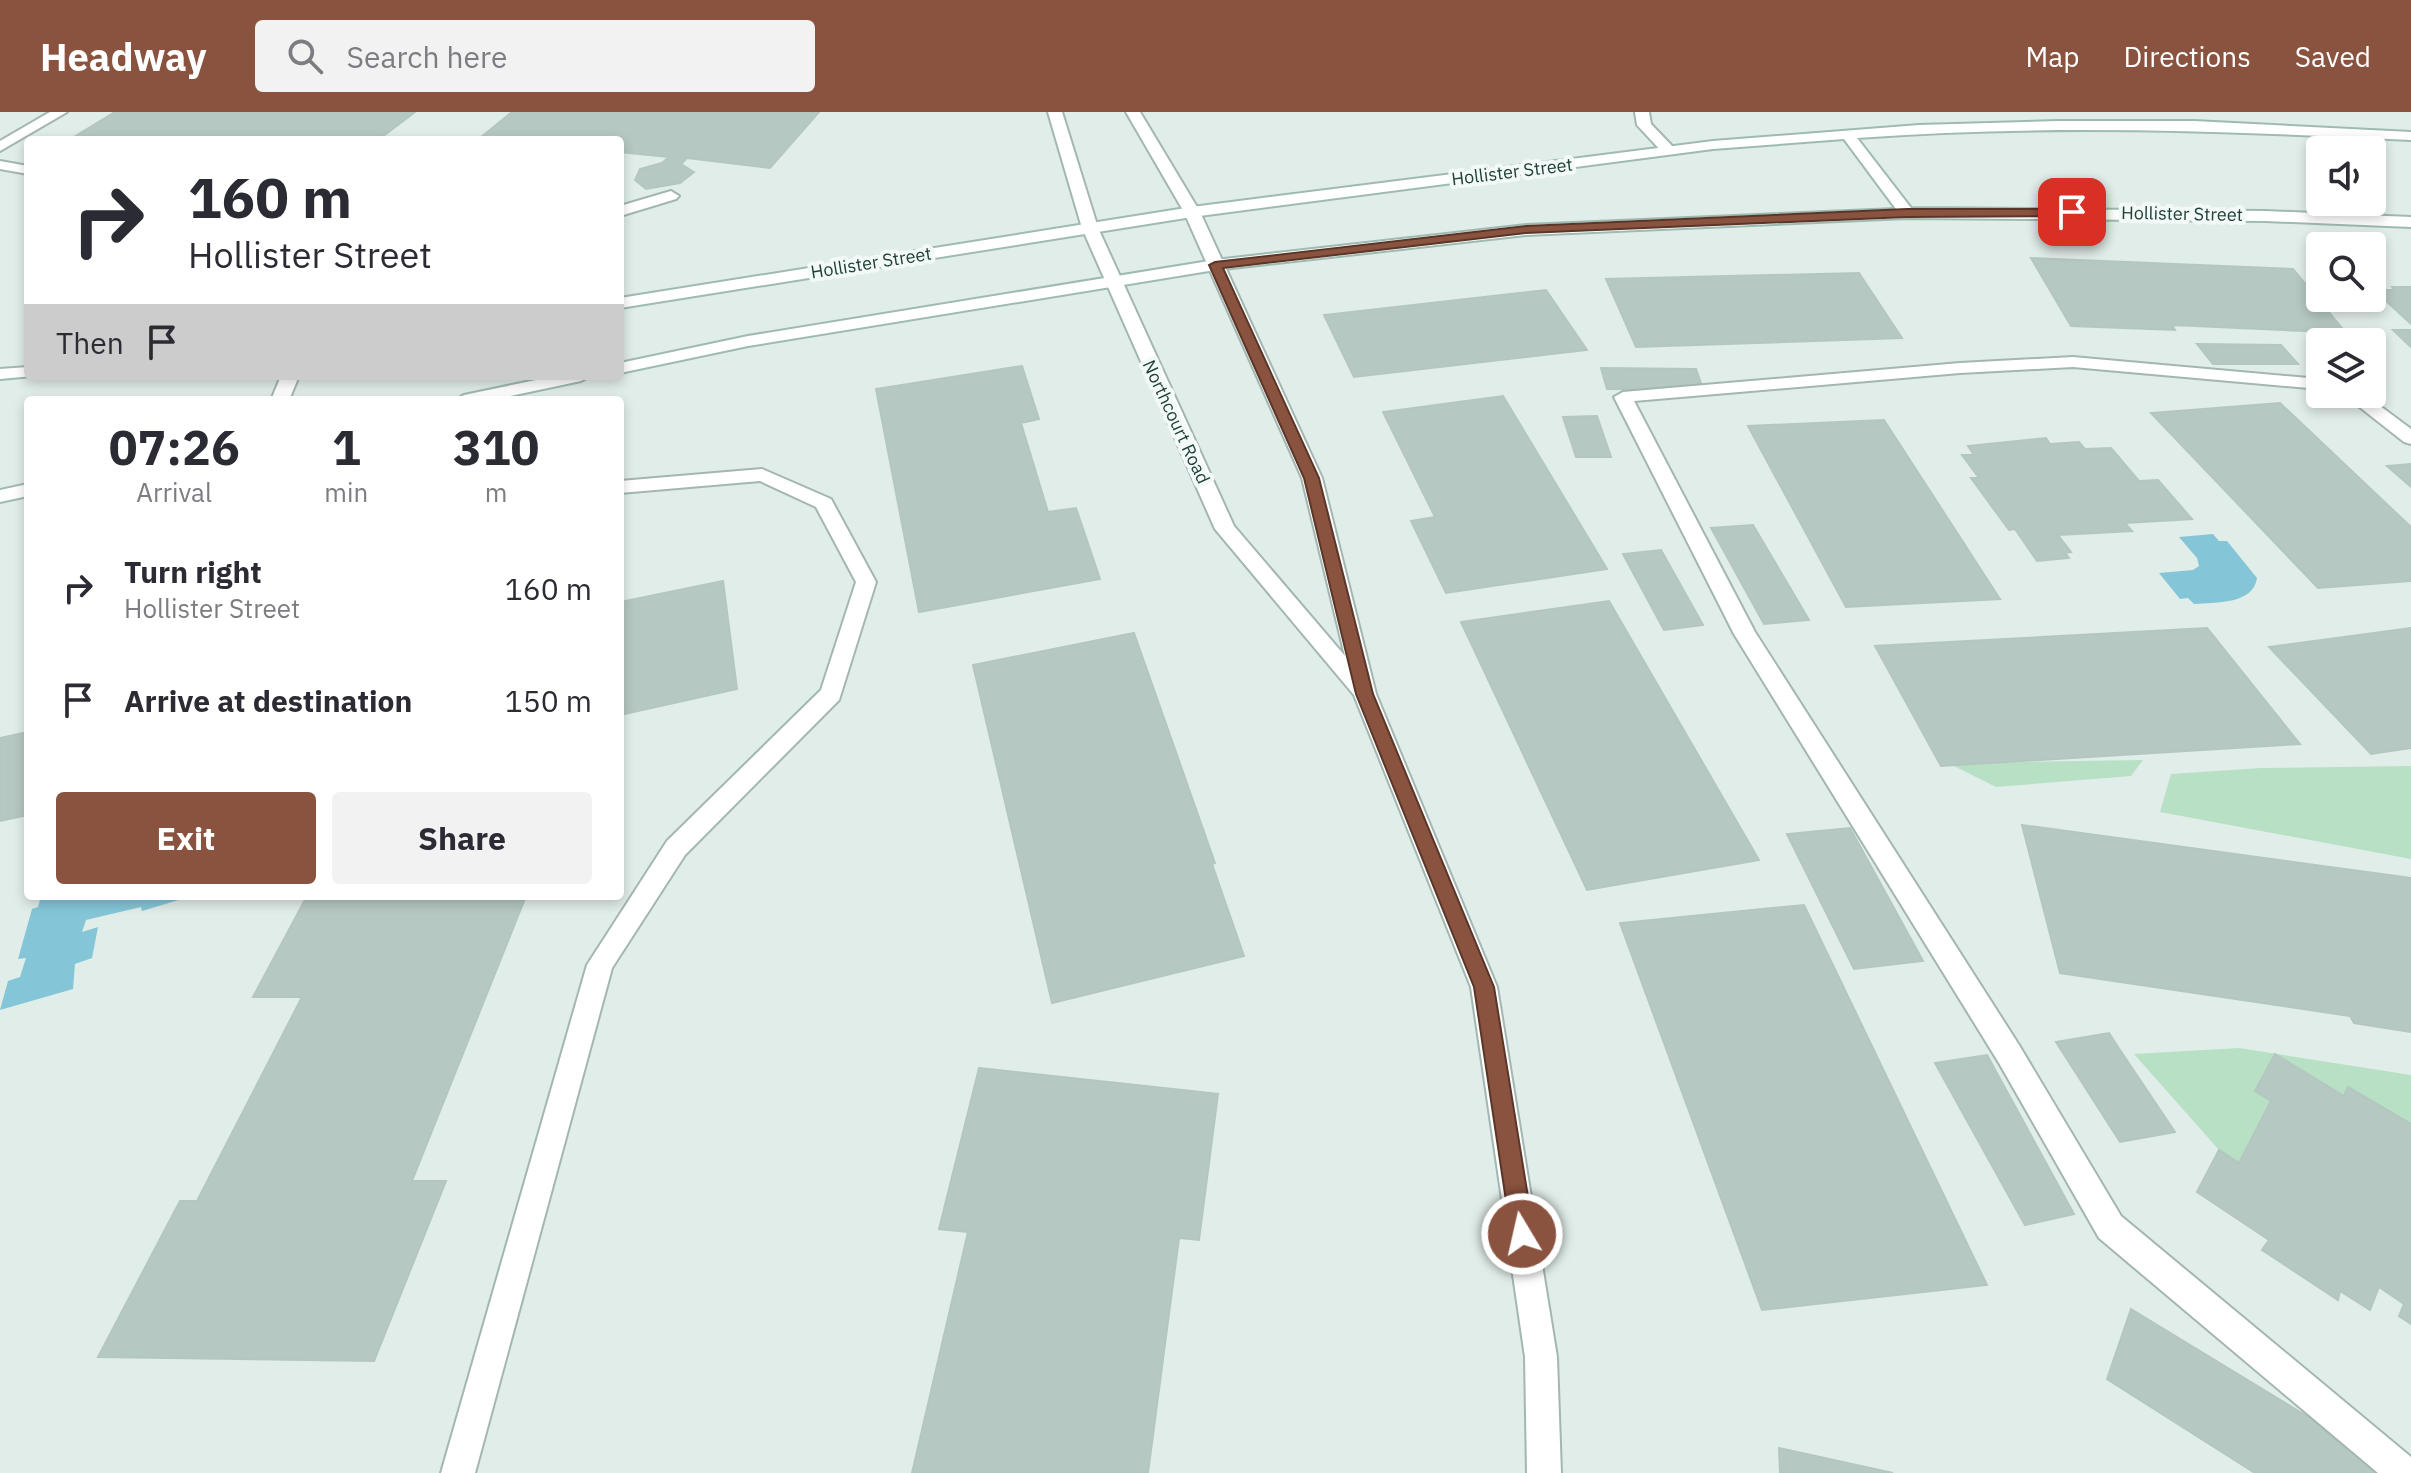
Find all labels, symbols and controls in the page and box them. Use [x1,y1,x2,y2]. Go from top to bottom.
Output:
search box [255,20,815,92]
text: Headway [40,32,207,81]
icon: search [283,34,327,78]
text: Search here [347,37,507,76]
text: Map [2025,38,2079,75]
text: Directions [2123,38,2251,75]
text: Saved [2295,38,2371,75]
map controls [2306,136,2386,408]
button: sound [2306,136,2386,216]
street label: Hollister Street [1450,153,1574,190]
text: 160 m [188,161,352,233]
icon: right [56,168,160,272]
pin [2038,178,2106,246]
icon: arrive [2050,190,2094,234]
street label: Hollister Street [2121,201,2243,226]
text: Hollister Street [188,231,432,278]
button: search [2306,232,2386,312]
street label: Hollister Street [809,242,933,283]
icon: arrive [140,320,184,364]
text: Then [56,323,124,362]
button: layers [2306,328,2386,408]
street label: Northcourt Road [1138,356,1215,487]
text: 07:26 [109,416,240,478]
text: 1 [332,416,361,478]
text: 310 [453,416,539,478]
text: Arrival [136,475,212,509]
text: min [324,475,368,509]
text: m [485,475,507,509]
text: Turn right [124,552,262,591]
icon: right [56,566,100,610]
text: 160 m [505,569,592,608]
text: Hollister Street [124,591,300,625]
icon: arrive [56,678,100,722]
text: Arrive at destination [124,681,412,720]
text: 150 m [505,681,592,720]
button: Exit [56,792,316,884]
button: Share [332,792,592,884]
position arrow [1480,1192,1564,1276]

